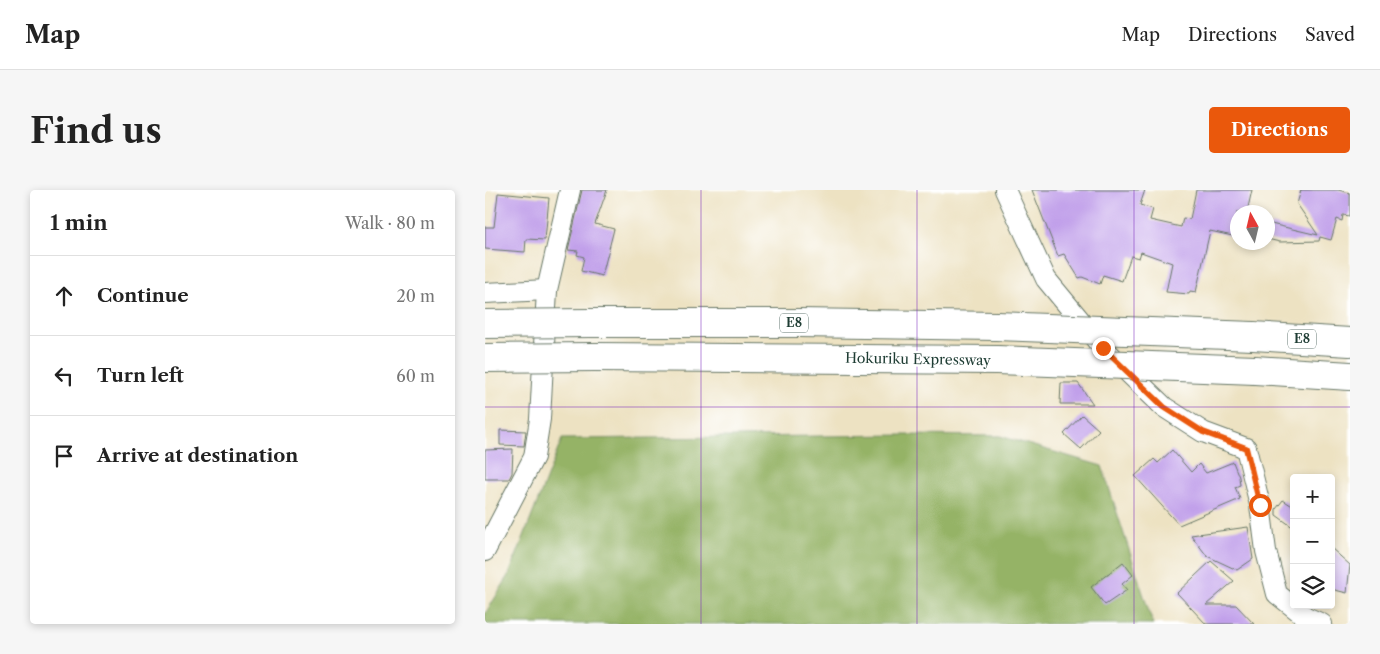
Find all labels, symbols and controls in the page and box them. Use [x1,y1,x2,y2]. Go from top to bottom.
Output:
text: Map [25,20,80,49]
text: Map [1121,24,1160,46]
text: Directions [1188,24,1277,46]
text: Saved [1305,24,1355,46]
button: Directions [1209,107,1350,153]
text: Find us [30,109,162,152]
north arrow [1230,205,1275,250]
text: 1 min [50,210,108,235]
text: Walk · 80 m [345,213,435,233]
icon: ahead [50,282,78,310]
text: Continue [97,284,189,307]
text: 20 m [396,286,435,306]
road number: E8 [780,314,808,332]
road number: E8 [1288,330,1316,348]
route end [1092,337,1115,360]
street label: Hokuriku Expressway [845,349,991,369]
icon: left [50,362,78,390]
text: Turn left [97,364,184,387]
text: 60 m [396,366,435,386]
icon: arrive [50,442,78,470]
text: Arrive at destination [97,444,298,467]
map controls [1290,474,1335,609]
button: + [1290,474,1335,519]
route start [1249,494,1272,517]
button: − [1290,519,1335,564]
button: layers [1290,564,1335,609]

